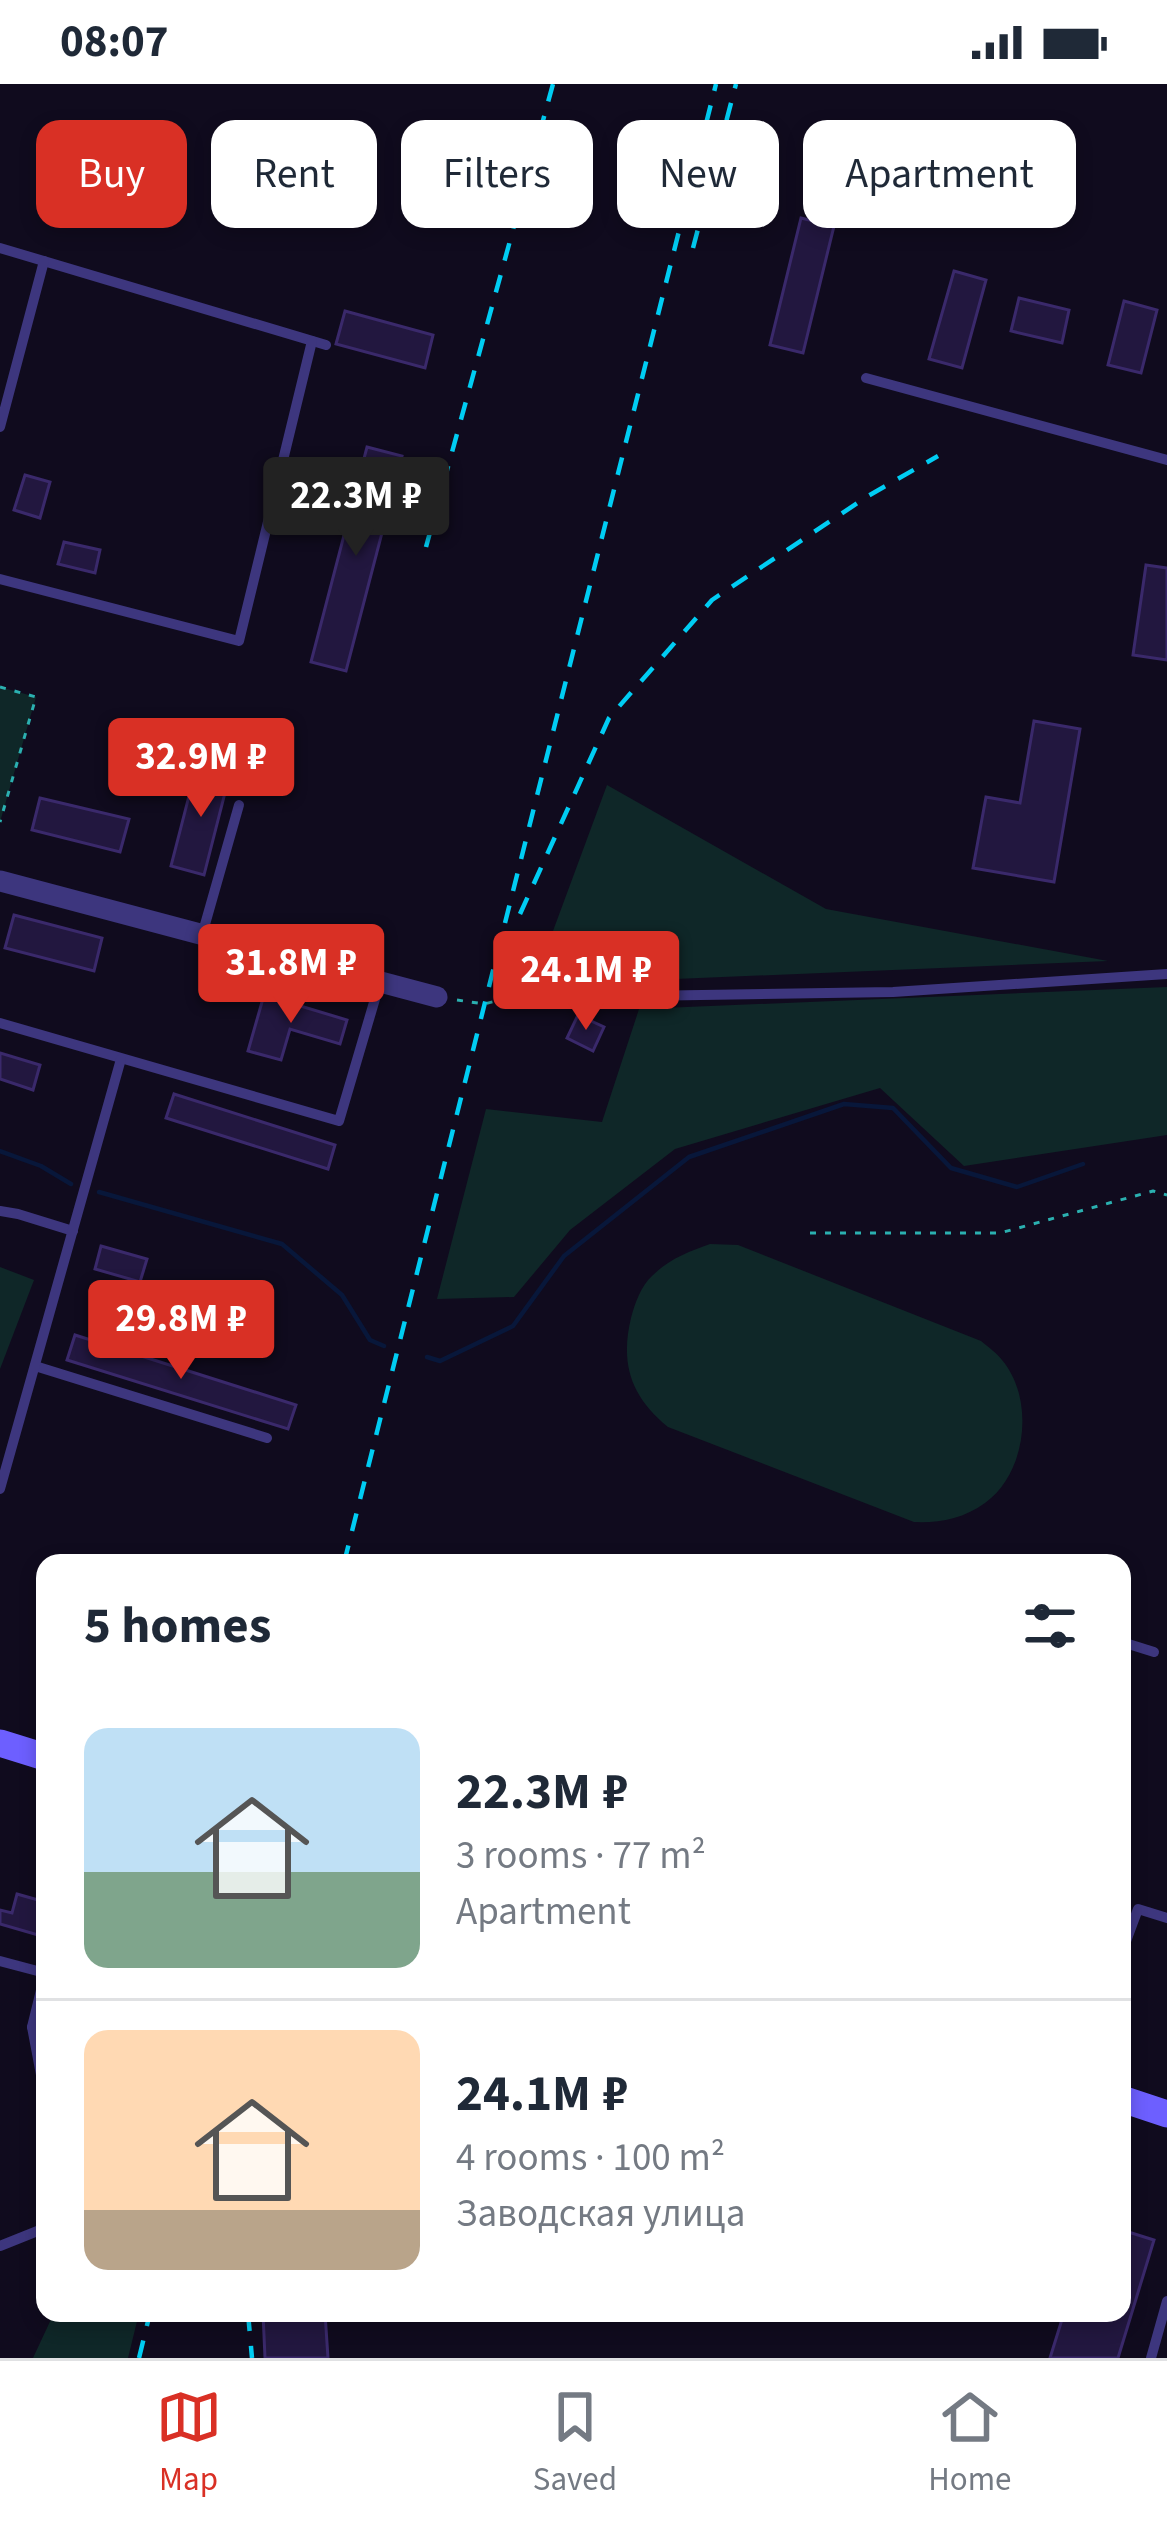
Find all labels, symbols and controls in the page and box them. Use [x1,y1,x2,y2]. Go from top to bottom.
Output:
text: 08:07 [60,10,169,74]
chip: Buy [36,120,187,228]
chip: Rent [211,120,377,228]
chip: Filters [401,120,593,228]
chip: New [617,120,779,228]
chip: Apartment [803,120,1076,228]
pin: 22.3M ₽ [245,457,467,559]
text: 22.3M ₽ [290,468,422,524]
pin: 32.9M ₽ [90,718,312,820]
text: 32.9M ₽ [135,729,267,785]
pin: 31.8M ₽ [180,924,402,1026]
pin: 24.1M ₽ [475,931,697,1033]
text: 31.8M ₽ [225,935,357,991]
text: 24.1M ₽ [520,942,652,998]
pin: 29.8M ₽ [70,1280,292,1382]
text: 29.8M ₽ [115,1291,247,1347]
text: 5 homes [84,1590,271,1662]
icon: filters [1017,1593,1083,1659]
text: 22.3M ₽ [456,1756,628,1828]
icon: home [180,1776,324,1920]
text: 3 rooms · 77 m² [456,1828,706,1884]
text: Apartment [456,1884,631,1940]
text: 24.1M ₽ [456,2058,628,2130]
icon: home [180,2078,324,2222]
text: 4 rooms · 100 m² [456,2130,725,2186]
text: Заводская улица [456,2186,745,2242]
tab: Map [156,2384,222,2503]
tab: Saved [533,2384,617,2503]
tab: Home [928,2384,1011,2503]

